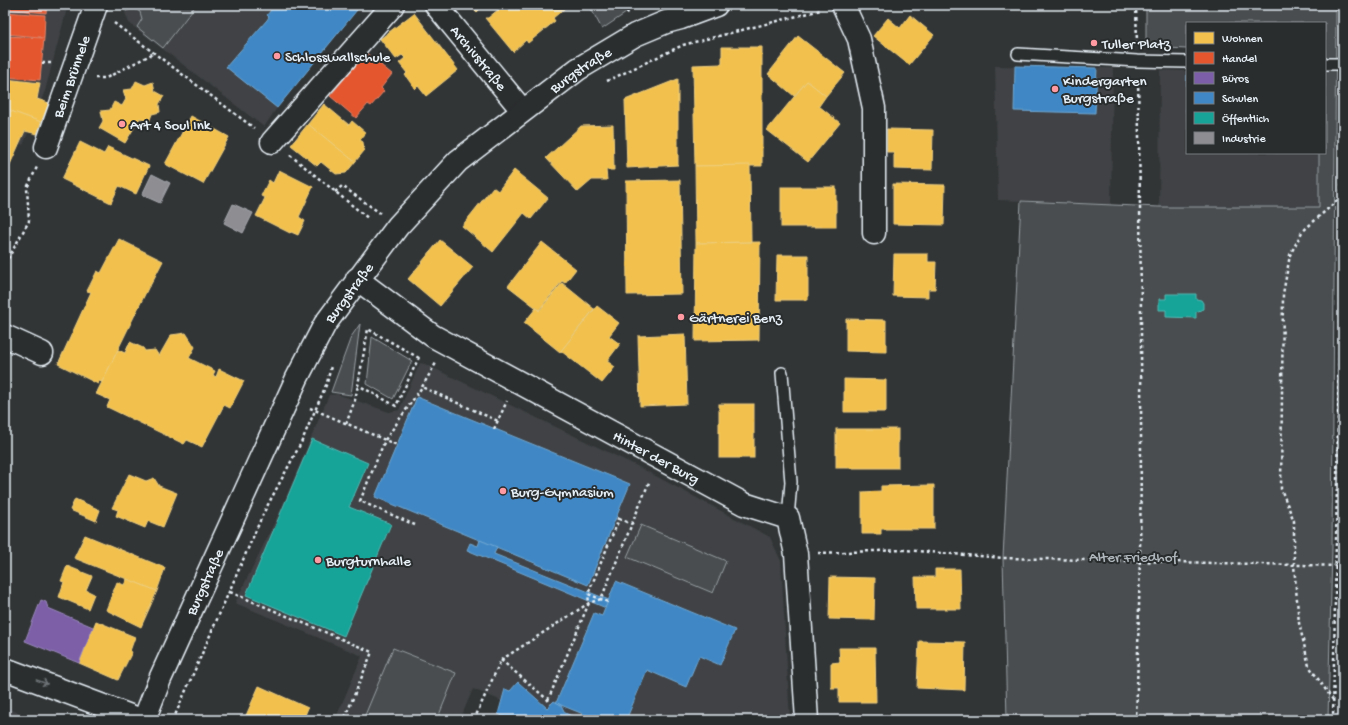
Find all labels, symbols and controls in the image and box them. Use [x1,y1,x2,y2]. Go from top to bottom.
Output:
street label: Archivstraße [445,22,510,95]
legend [1186,22,1326,154]
street label: Beim Brünnele [50,33,96,121]
text: Wohnen [1222,33,1263,47]
place label: Tuller Platz [1101,36,1171,54]
marker: Tuller Platz [1089,38,1099,48]
street label: Burgstraße [546,44,616,99]
place label: Schlosswallschule [285,49,391,67]
marker: Schlosswallschule [272,51,282,61]
text: Handel [1222,53,1257,67]
place label: Kindergarten Burgstraße [1062,73,1147,108]
text: Büros [1221,73,1249,87]
marker: Kindergarten Burgstraße [1050,84,1060,94]
text: Schulen [1222,93,1259,107]
text: Öffentlich [1222,113,1270,127]
place label: Art 4 Soul Ink [130,117,212,135]
marker: Art 4 Soul Ink [117,119,127,129]
text: Industrie [1222,133,1266,147]
street label: Burgstraße [321,260,379,328]
place label: Gärtnerei Benz [689,310,782,328]
marker: Gärtnerei Benz [676,312,686,322]
street label: Hinter der Burg [609,428,702,489]
place label: Burg-Gymnasium [510,484,614,502]
marker: Burg-Gymnasium [498,486,508,496]
street label: Burgstraße [183,546,229,619]
park label: Alter Friedhof [1089,549,1178,567]
place label: Burgturnhalle [325,553,411,571]
marker: Burgturnhalle [313,555,323,565]
one-way arrow [35,679,47,687]

